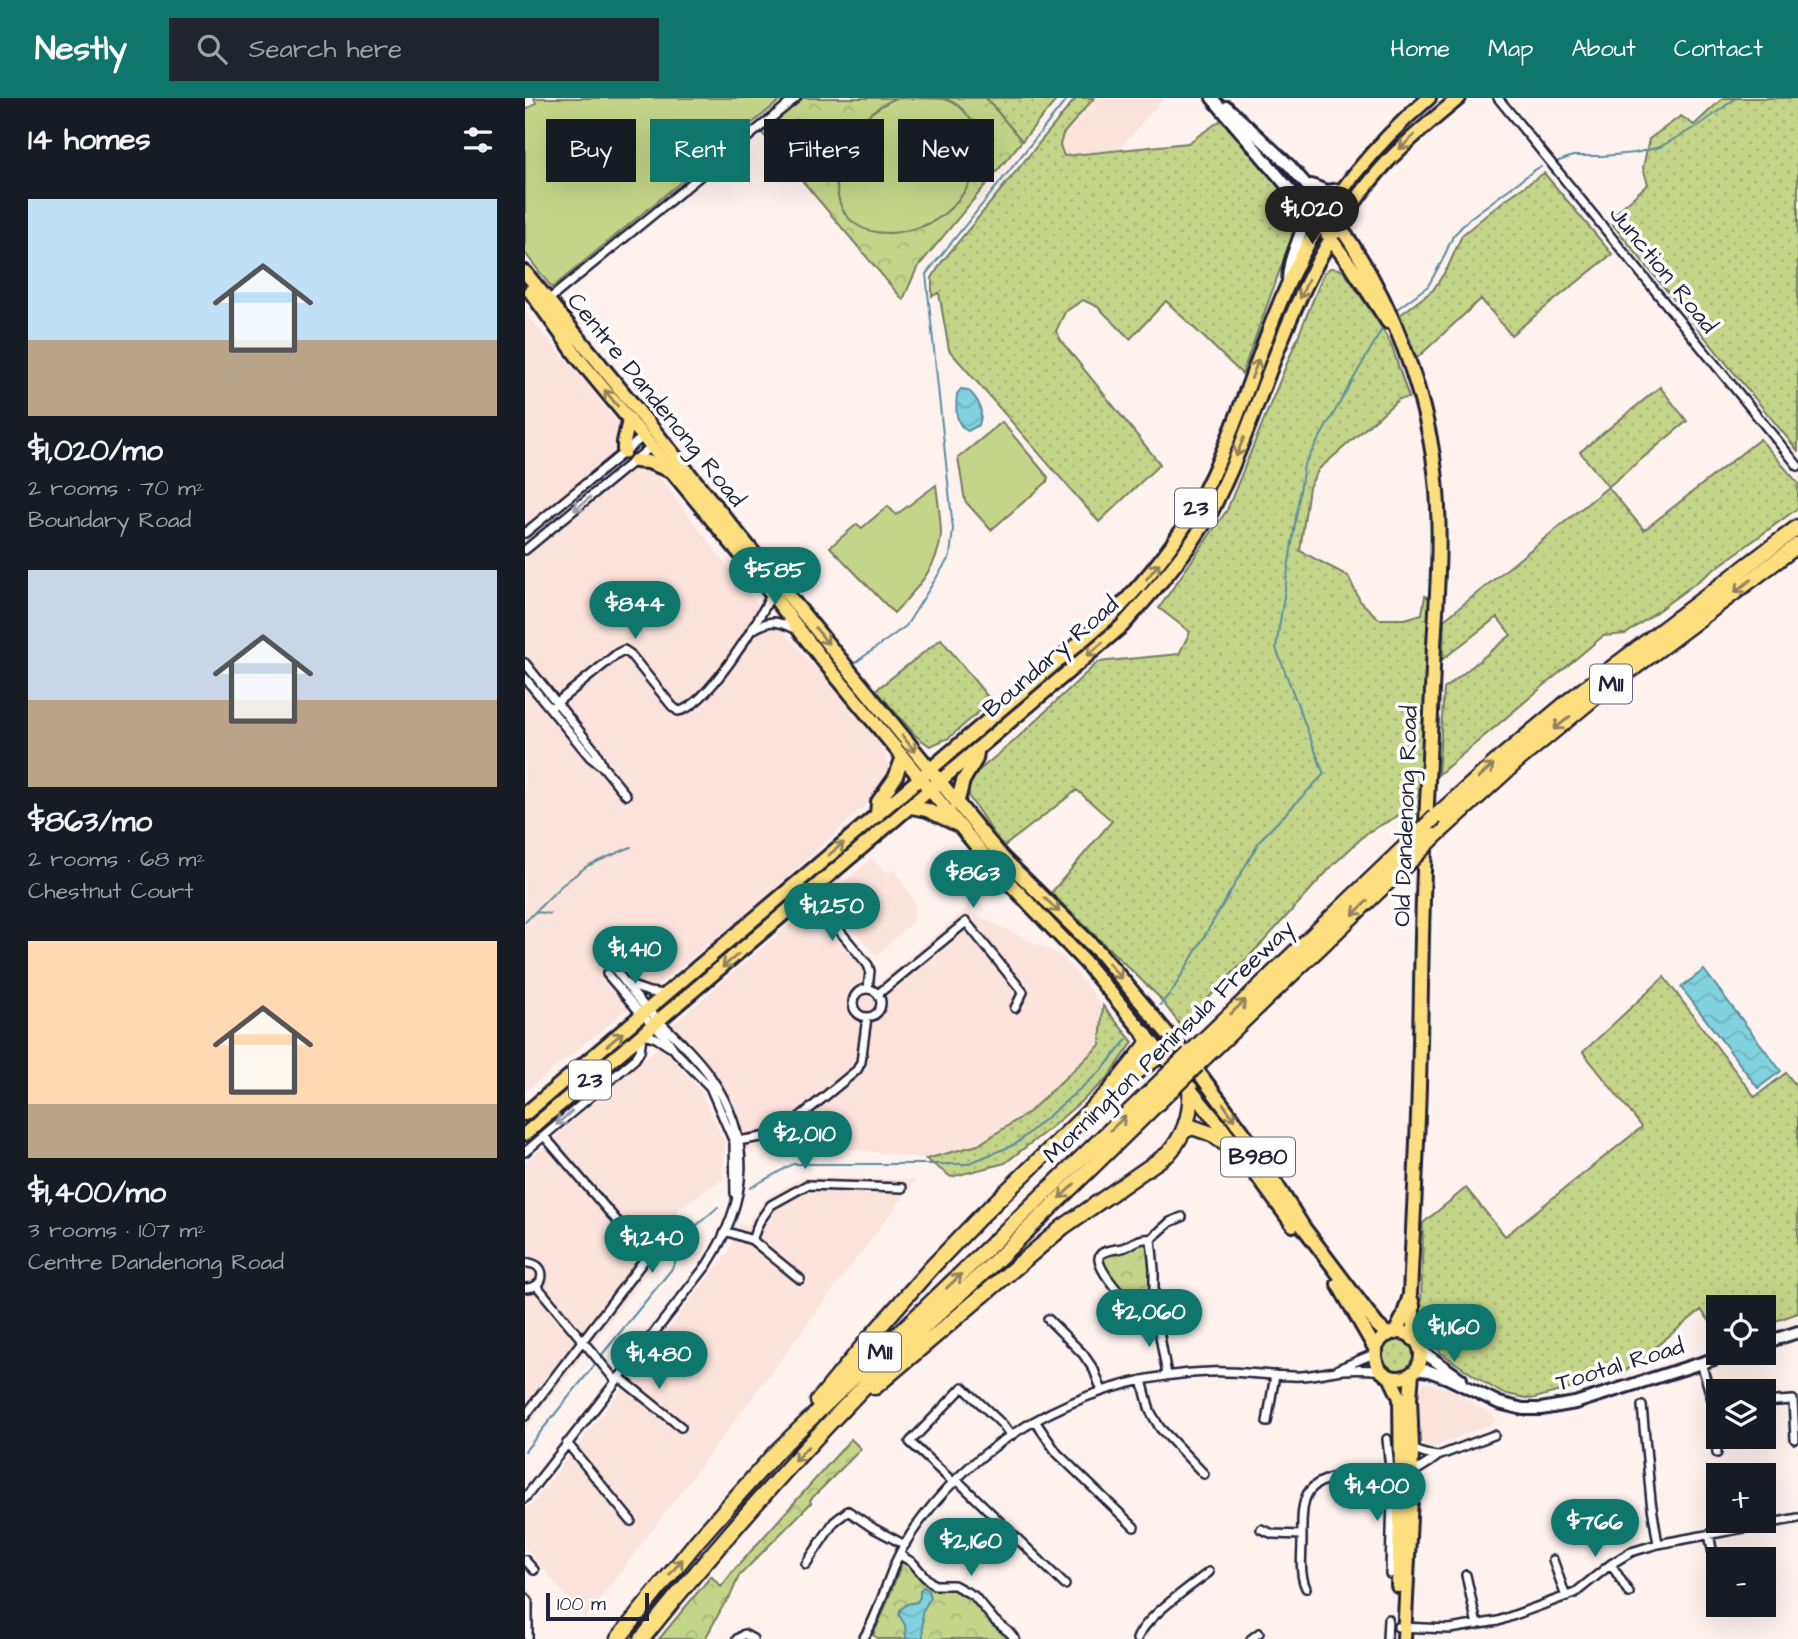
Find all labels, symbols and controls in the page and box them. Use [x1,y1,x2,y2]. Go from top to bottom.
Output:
search box [169,18,659,81]
text: Nestly [35,26,127,72]
icon: search [193,30,231,68]
text: Search here [249,31,402,67]
text: Home [1390,32,1450,66]
text: Map [1488,32,1533,66]
text: About [1571,32,1636,66]
text: Contact [1674,32,1763,66]
text: 14 homes [28,119,151,161]
chip: Buy [546,119,636,182]
chip: Rent [650,119,750,182]
chip: Filters [764,119,884,182]
chip: New [898,119,994,182]
icon: filters [459,121,497,159]
one-way arrow [1398,134,1416,150]
pin: $1,020 [1255,186,1369,246]
text: $1,020 [1281,193,1343,225]
street label: Junction Road [1601,199,1725,341]
icon: home [200,245,326,371]
one-way arrow [1297,278,1310,299]
street label: Centre Dandenong Road [558,285,753,515]
one-way arrow [1249,359,1262,381]
one-way arrow [603,389,619,407]
text: $1,020/mo [28,430,163,472]
one-way arrow [1233,436,1246,458]
text: 2 rooms · 70 m² [28,472,204,504]
road number: 23 [1175,488,1217,528]
one-way arrow [573,496,591,511]
text: Boundary Road [28,504,191,536]
pin: $585 [734,547,816,607]
text: $585 [745,554,805,586]
one-way arrow [1145,563,1160,581]
one-way arrow [1735,578,1753,593]
pin: $844 [594,582,676,641]
text: $844 [605,588,665,620]
street label: Boundary Road [976,588,1127,726]
icon: home [200,616,326,742]
one-way arrow [814,627,829,645]
one-way arrow [1086,642,1104,657]
road number: M11 [1590,664,1632,704]
street label: Old Dandenong Road [1385,705,1428,927]
one-way arrow [1554,716,1572,731]
one-way arrow [901,734,916,752]
one-way arrow [1477,763,1494,780]
text: $863/mo [28,801,152,843]
one-way arrow [827,841,845,857]
text: 2 rooms · 68 m² [28,843,205,875]
pin: $863 [932,850,1014,910]
text: $863 [946,857,1000,889]
text: Chestnut Court [28,875,194,907]
pin: $1,250 [775,884,889,943]
text: $1,250 [800,890,864,922]
one-way arrow [1043,896,1060,913]
one-way arrow [1352,900,1369,917]
street label: Mornington Peninsula Freeway [1036,912,1303,1172]
pin: $1,410 [578,926,692,986]
text: $1,410 [609,933,661,965]
one-way arrow [722,953,740,968]
one-way arrow [1107,961,1123,979]
icon: home [200,987,326,1113]
one-way arrow [1230,998,1247,1015]
one-way arrow [606,1031,624,1047]
road number: 23 [569,1060,611,1099]
one-way arrow [1222,1102,1236,1121]
one-way arrow [555,1110,573,1126]
pin: $2,010 [748,1112,862,1171]
one-way arrow [1109,1114,1126,1131]
text: $2,010 [774,1118,836,1150]
road number: B980 [1221,1138,1295,1176]
text: $1,400/mo [28,1172,166,1214]
one-way arrow [1059,1183,1076,1200]
text: 3 rooms · 107 m² [28,1214,206,1246]
pin: $1,240 [595,1216,709,1275]
text: $1,240 [620,1222,684,1254]
text: Centre Dandenong Road [28,1246,284,1278]
one-way arrow [945,1273,962,1290]
pin: $2,060 [1092,1290,1206,1349]
map controls [1706,1295,1776,1617]
button: locate [1706,1295,1776,1365]
text: $2,060 [1112,1296,1186,1328]
pin: $1,160 [1397,1304,1511,1364]
text: $1,160 [1428,1311,1480,1343]
street label: Tootal Road [1552,1329,1688,1401]
pin: $1,480 [602,1332,716,1391]
road number: M11 [859,1332,901,1372]
text: $1,480 [627,1338,691,1370]
button: layers [1706,1379,1776,1449]
one-way arrow [792,1445,809,1462]
button: + [1706,1463,1776,1533]
pin: $1,400 [1320,1464,1434,1523]
text: $1,400 [1345,1470,1409,1502]
pin: $766 [1554,1500,1636,1559]
text: $766 [1567,1506,1623,1538]
pin: $2,160 [914,1518,1028,1578]
text: $2,160 [940,1525,1002,1557]
button: − [1706,1547,1776,1617]
one-way arrow [669,1558,684,1576]
scale bar [546,1590,649,1622]
text: 100 m [557,1591,606,1618]

